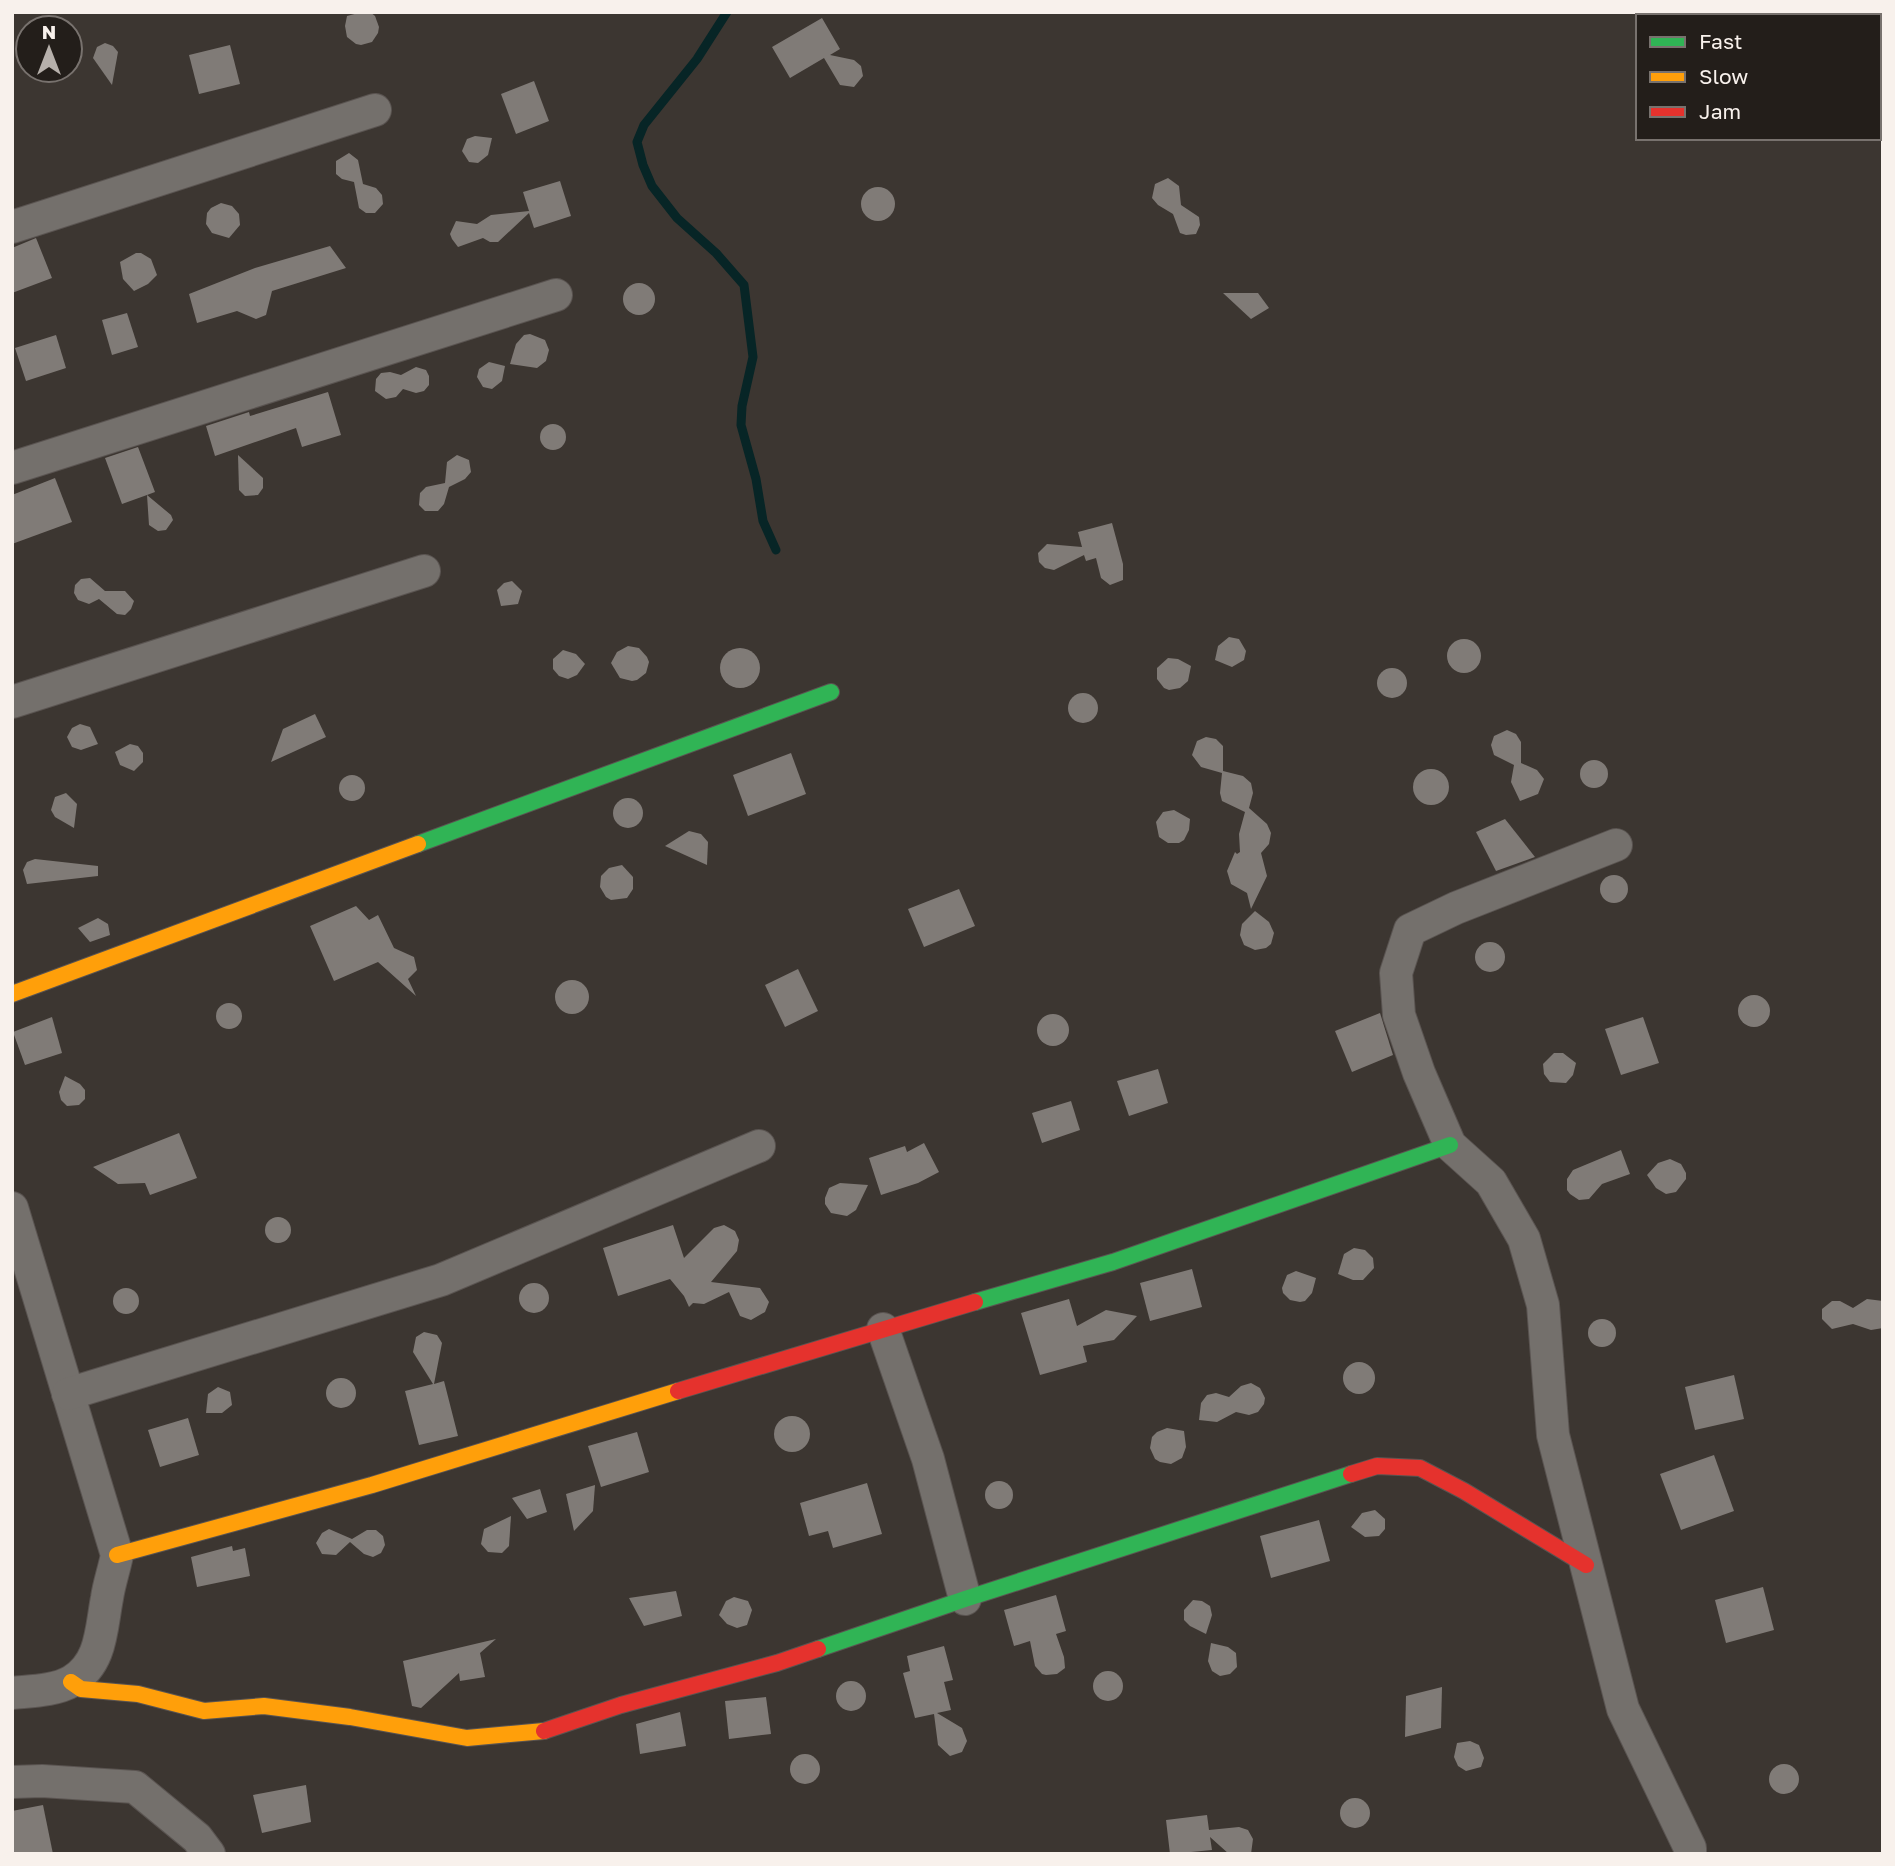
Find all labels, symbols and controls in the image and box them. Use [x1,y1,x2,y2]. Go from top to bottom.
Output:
north arrow [14,14,84,84]
legend [1636,14,1881,140]
text: N [42,20,56,43]
text: Fast [1699,28,1742,54]
text: Slow [1699,63,1748,89]
text: Jam [1699,98,1741,124]

